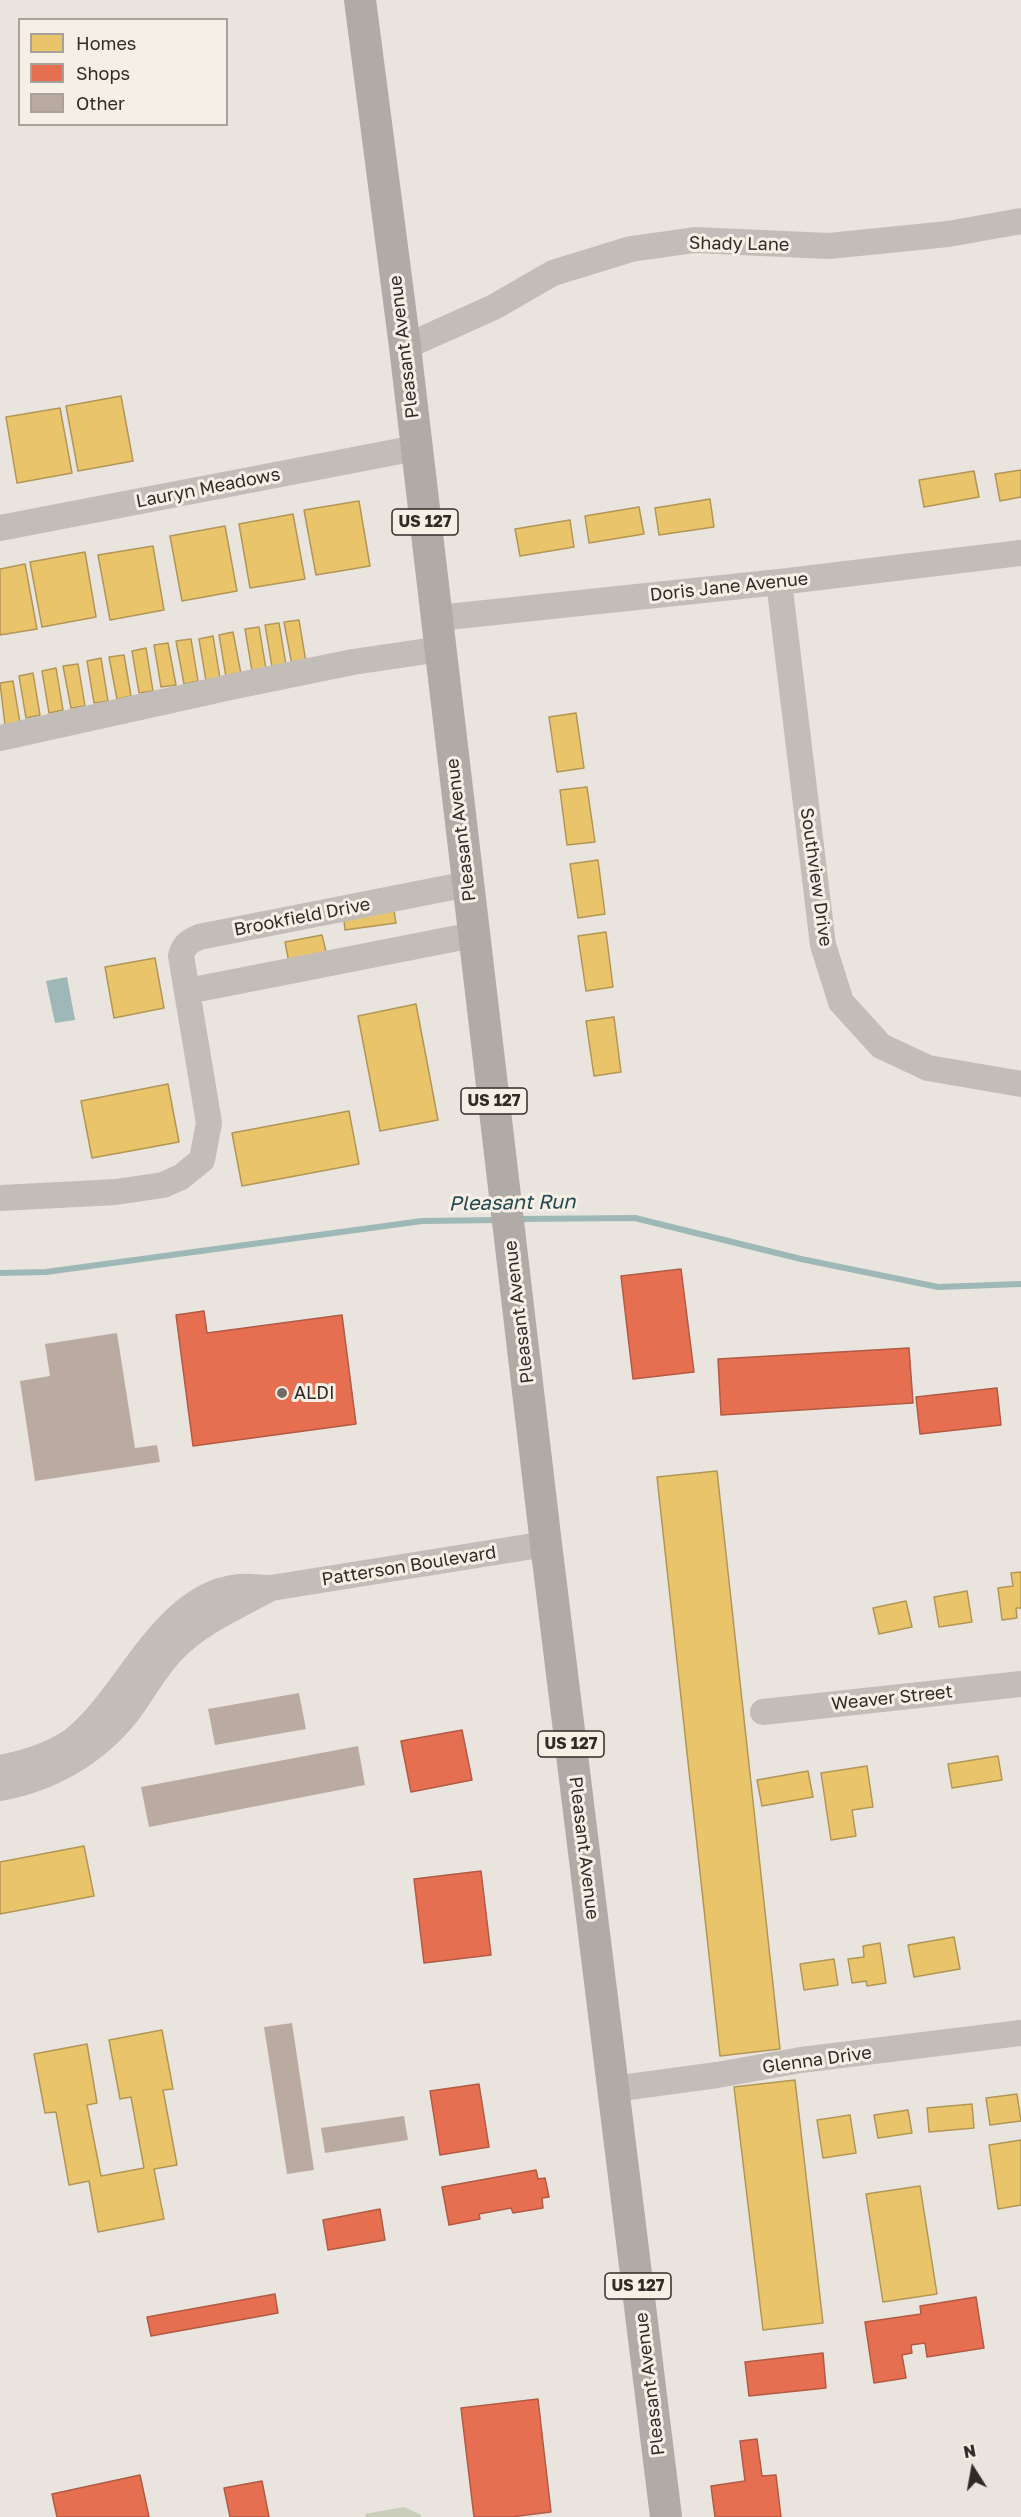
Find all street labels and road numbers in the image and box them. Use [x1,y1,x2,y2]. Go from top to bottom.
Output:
street label: Shady Lane [689,232,789,256]
street label: Pleasant Avenue [385,274,423,420]
street label: Lauryn Meadows [134,463,282,513]
road number: US 127 [392,509,458,535]
street label: Doris Jane Avenue [649,568,809,606]
street label: Pleasant Avenue [442,757,480,903]
street label: Southview Drive [796,806,836,948]
street label: Brookfield Drive [232,893,372,941]
road number: US 127 [461,1088,527,1114]
street label: Pleasant Avenue [500,1239,538,1385]
street label: Patterson Boulevard [320,1542,498,1590]
street label: Weaver Street [830,1681,954,1715]
road number: US 127 [538,1731,604,1757]
street label: Pleasant Avenue [565,1775,603,1921]
street label: Glenna Drive [761,2042,873,2078]
road number: US 127 [605,2273,671,2299]
street label: Pleasant Avenue [631,2311,669,2457]

